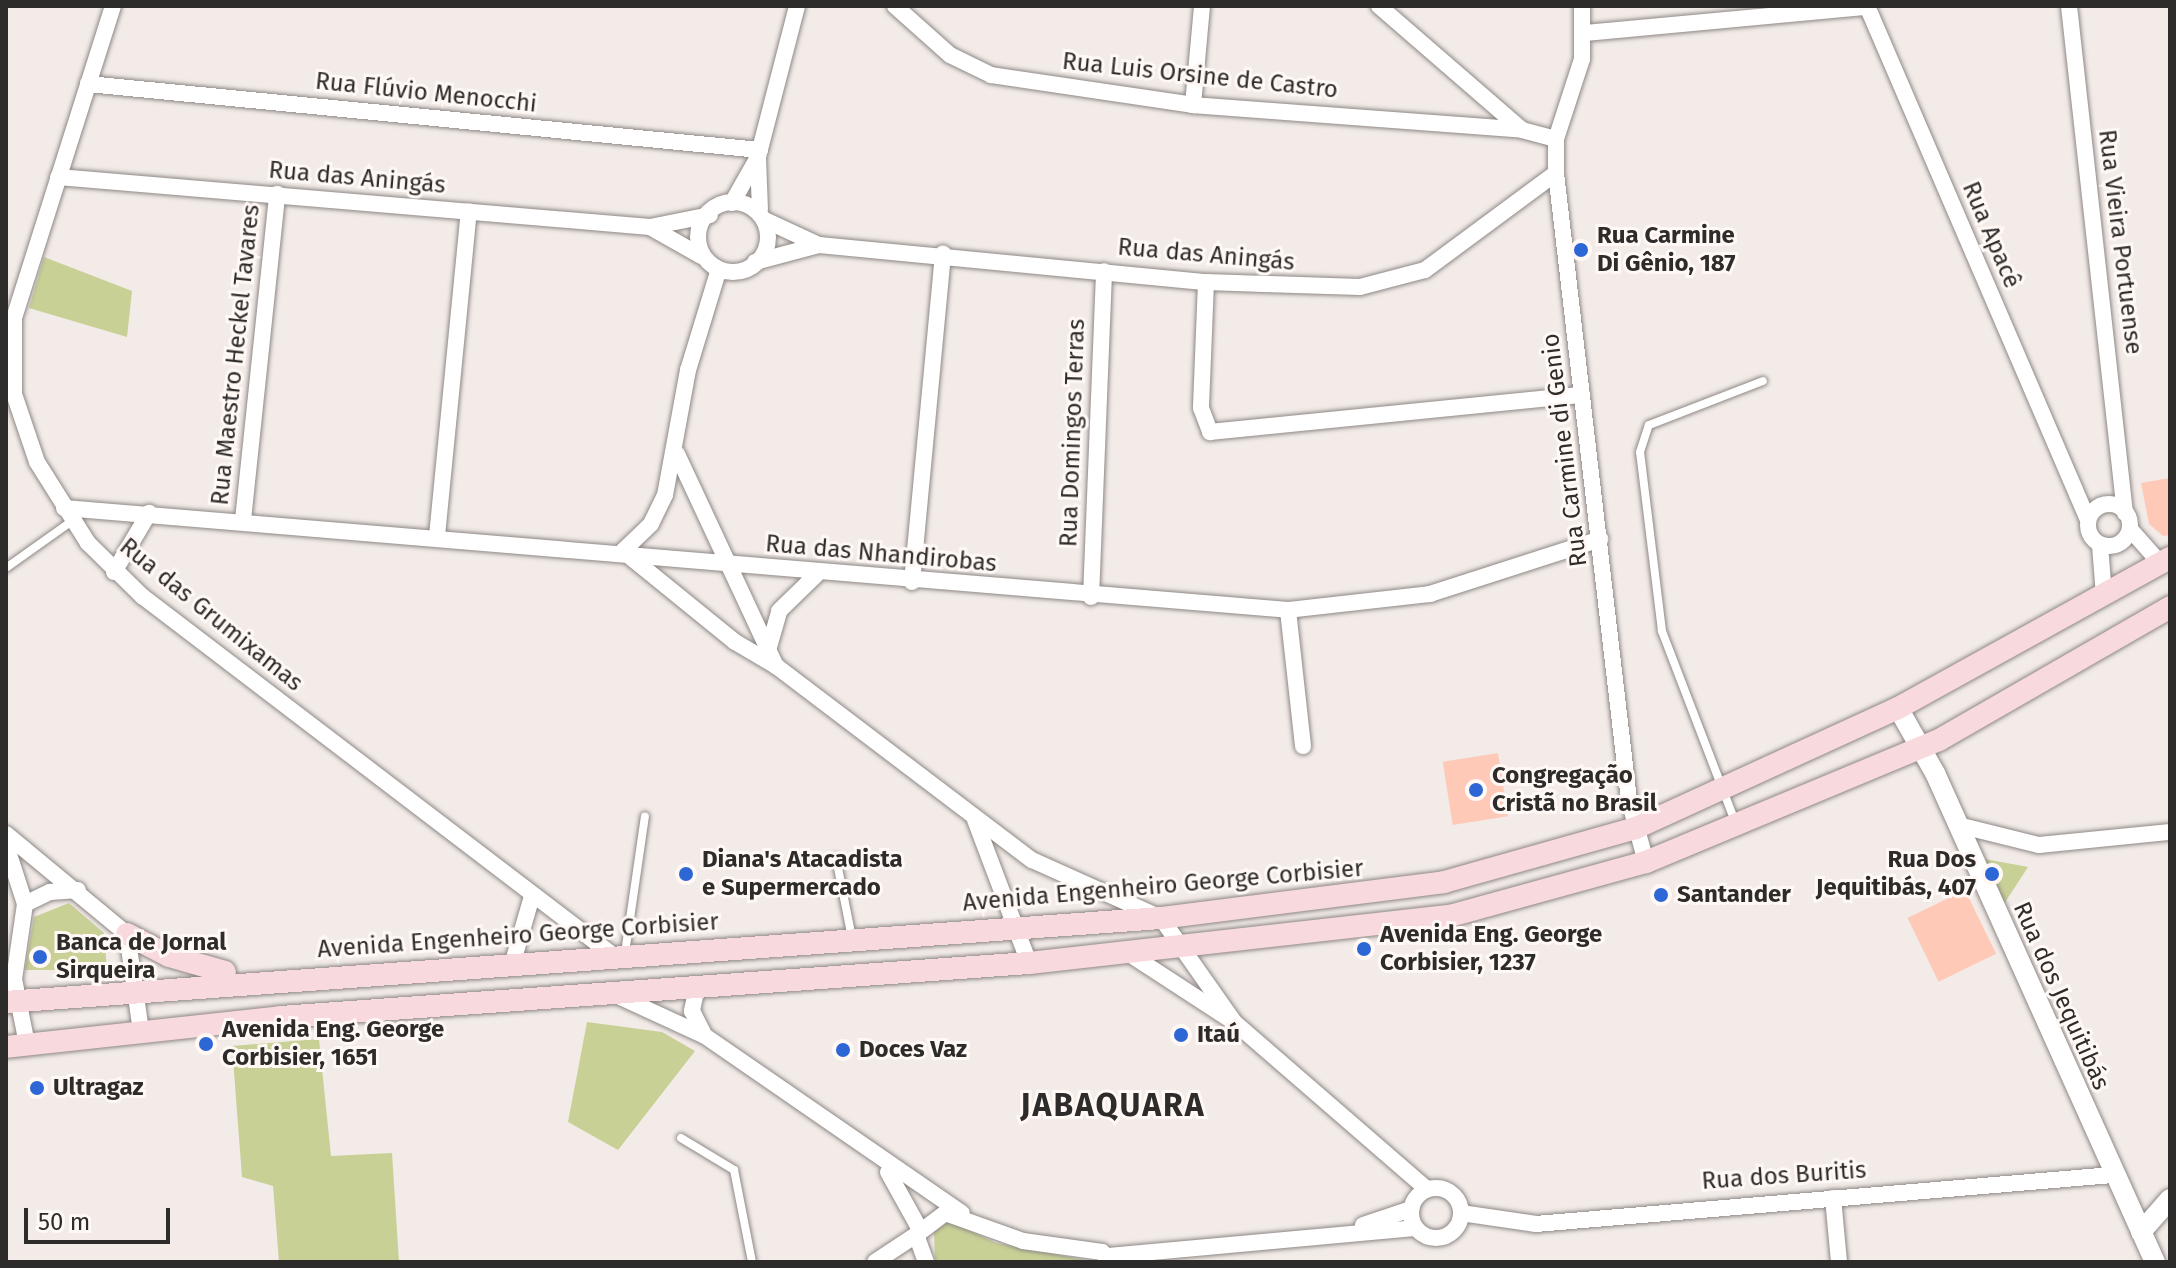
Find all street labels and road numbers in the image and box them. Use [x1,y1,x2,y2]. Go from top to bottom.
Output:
street label: Rua Luis Orsine de Castro [1061,47,1339,105]
street label: Rua Flúvio Menocchi [314,67,538,119]
street label: Rua Vieira Portuense [2092,128,2148,356]
street label: Rua das Aningás [267,156,447,200]
street label: Rua Apacê [1956,177,2026,293]
street label: Rua Maestro Heckel Tavares [206,203,266,507]
street label: Rua das Aningás [1116,233,1296,277]
street label: Rua Domingos Terras [1055,318,1091,548]
street label: Rua Carmine di Genio [1536,332,1594,568]
street label: Rua das Nhandirobas [764,530,998,578]
street label: Rua das Grumixamas [114,532,308,698]
street label: Avenida Engenheiro George Corbisier [961,854,1365,918]
street label: Rua dos Jequitibás [2007,898,2115,1094]
street label: Avenida Engenheiro George Corbisier [316,908,720,964]
street label: Rua dos Buritis [1701,1156,1867,1196]

